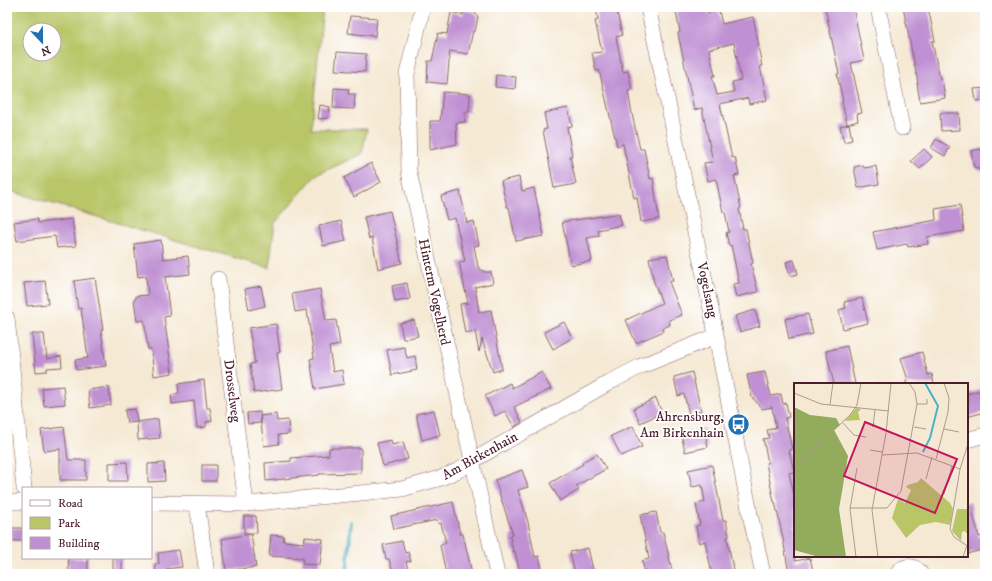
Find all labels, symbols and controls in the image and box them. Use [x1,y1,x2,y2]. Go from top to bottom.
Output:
north arrow [22,22,62,62]
text: N [39,42,52,59]
street label: Hinterm Vogelherd [414,237,454,347]
street label: Vogelsang [692,260,722,320]
street label: Drosselweg [219,359,245,424]
inset map [794,383,968,557]
place label: Ahrensburg, Am Birkenhain [640,408,725,442]
bus stop icon: Ahrensburg, Am Birkenhain [726,412,752,438]
street label: Am Birkenhain [439,427,522,484]
legend [22,487,152,559]
text: Road [58,496,83,511]
text: Park [58,516,80,531]
text: Building [58,536,99,551]

